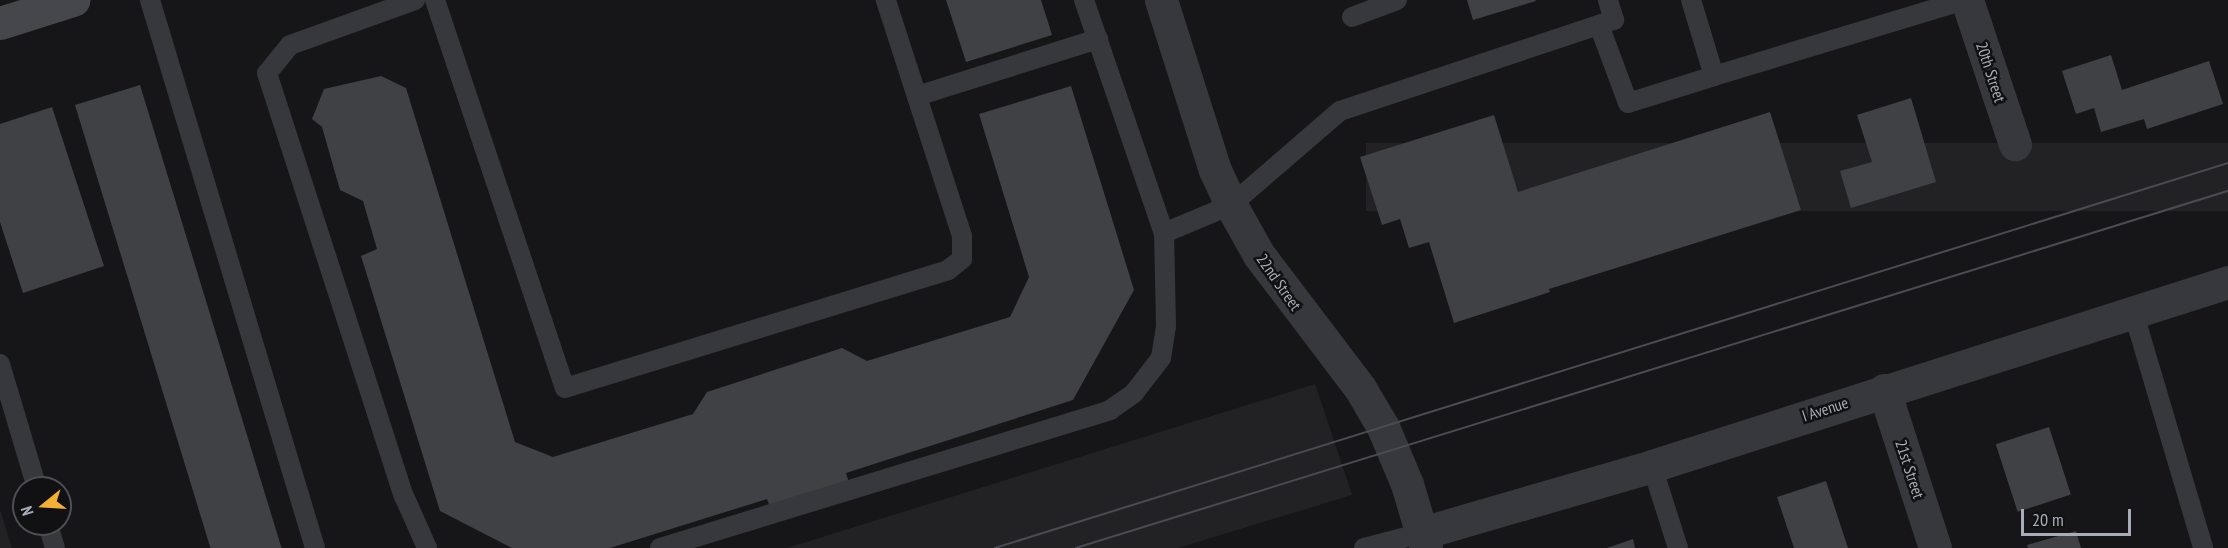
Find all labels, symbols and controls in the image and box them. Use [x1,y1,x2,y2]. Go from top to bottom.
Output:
street label: 20th Street [1972,39,2010,105]
street label: 22nd Street [1253,250,1305,314]
street label: I Avenue [1799,393,1851,425]
street label: 21st Street [1891,437,1929,501]
north arrow [12,476,72,536]
scale bar [2024,497,2134,535]
text: N [16,504,38,518]
text: 20 m [2032,508,2064,531]

